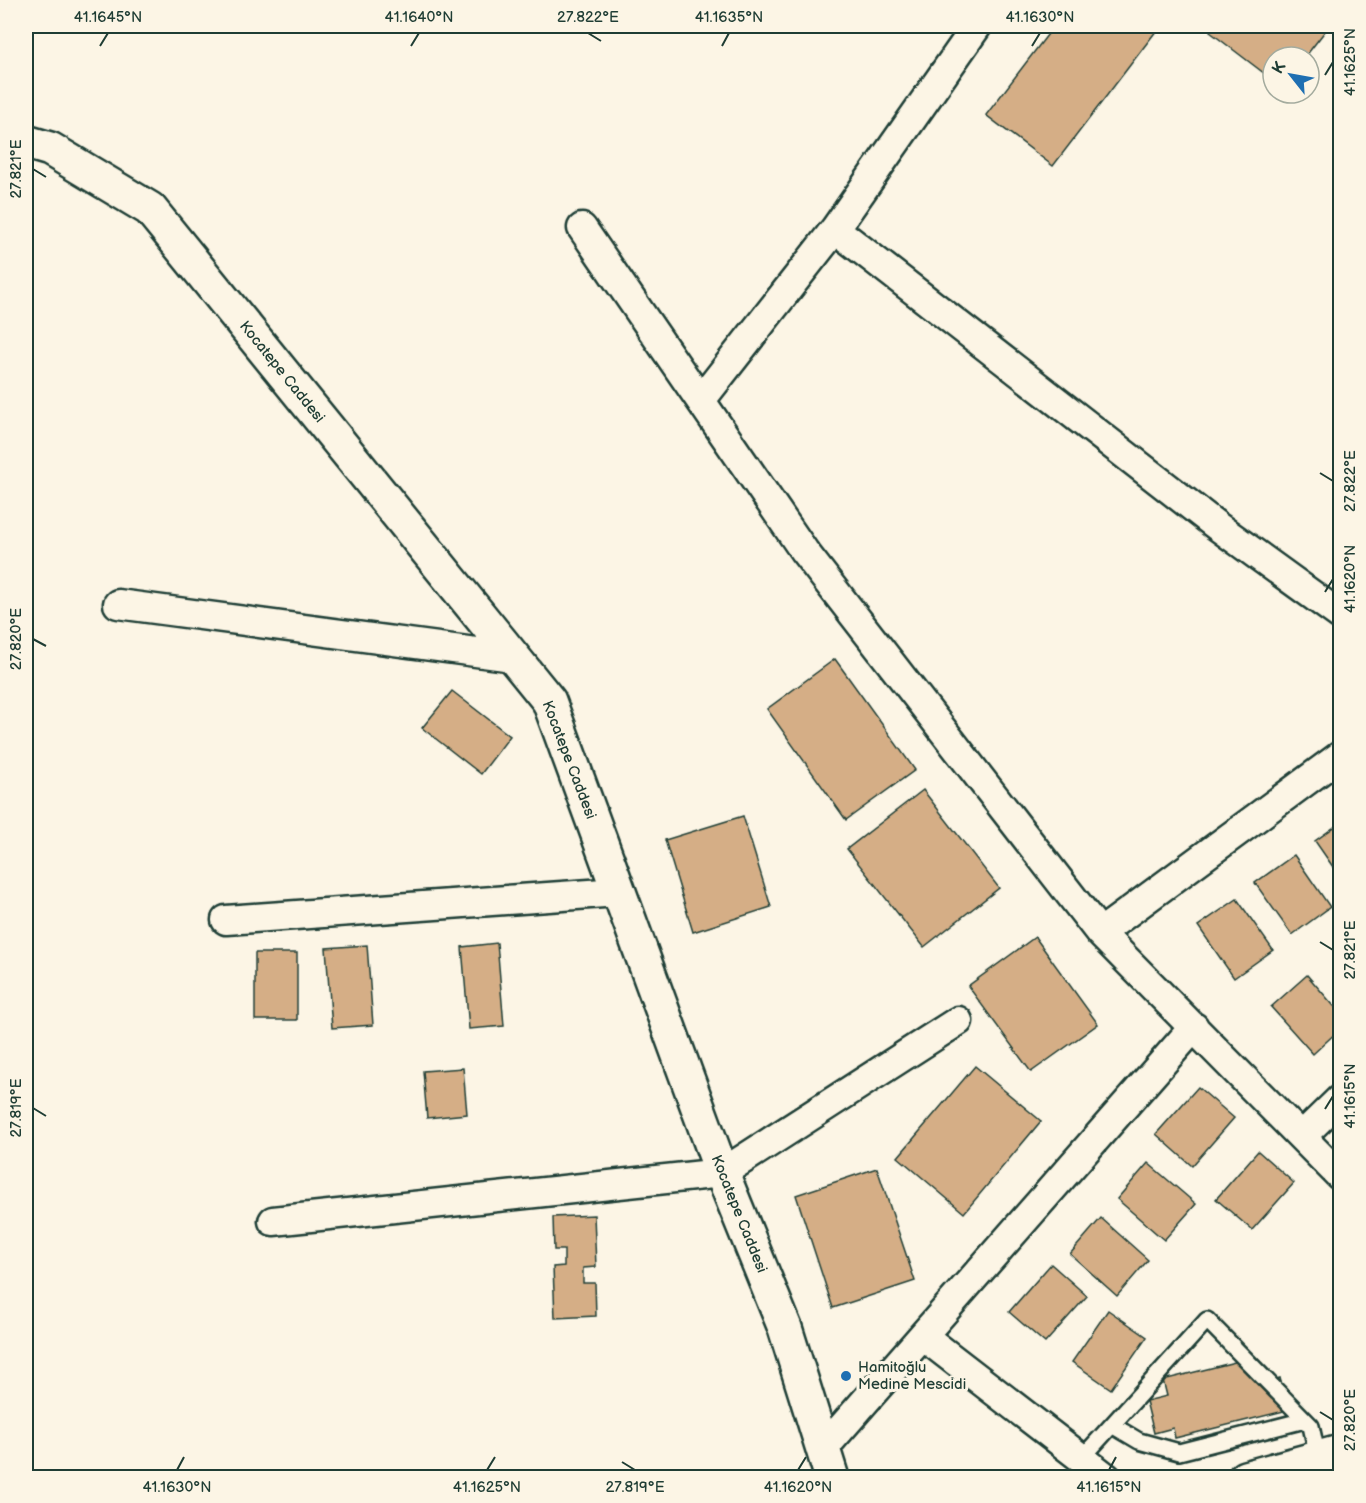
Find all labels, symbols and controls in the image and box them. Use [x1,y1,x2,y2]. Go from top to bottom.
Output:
text: 41.1645°N [74,8,142,27]
text: 41.1640°N [384,8,454,27]
text: 27.822°E [557,8,619,27]
text: 41.1635°N [695,8,763,27]
text: 41.1630°N [1005,8,1075,27]
text: 41.1625°N [1341,28,1360,96]
north arrow [1261,45,1321,105]
text: K [1268,58,1290,78]
text: 27.821°E [7,139,26,199]
street label: Kocatepe Caddesi [235,317,329,427]
text: 27.822°E [1341,450,1360,512]
text: 41.1620°N [1341,545,1360,613]
text: 27.820°E [7,608,26,670]
street label: Kocatepe Caddesi [538,698,600,822]
text: 27.821°E [1341,920,1360,980]
text: 41.1615°N [1341,1063,1360,1129]
text: 27.819°E [7,1078,26,1138]
street label: Kocatepe Caddesi [707,1152,771,1276]
place label: Hamitoğlu Medine Mescidi [858,1358,966,1394]
marker: Hamitoğlu Medine Mescidi [839,1369,853,1383]
text: 27.820°E [1341,1389,1360,1451]
text: 41.1630°N [142,1478,212,1497]
text: 41.1625°N [453,1478,521,1497]
text: 27.819°E [605,1478,665,1497]
text: 41.1620°N [764,1478,832,1497]
text: 41.1615°N [1076,1478,1142,1497]

